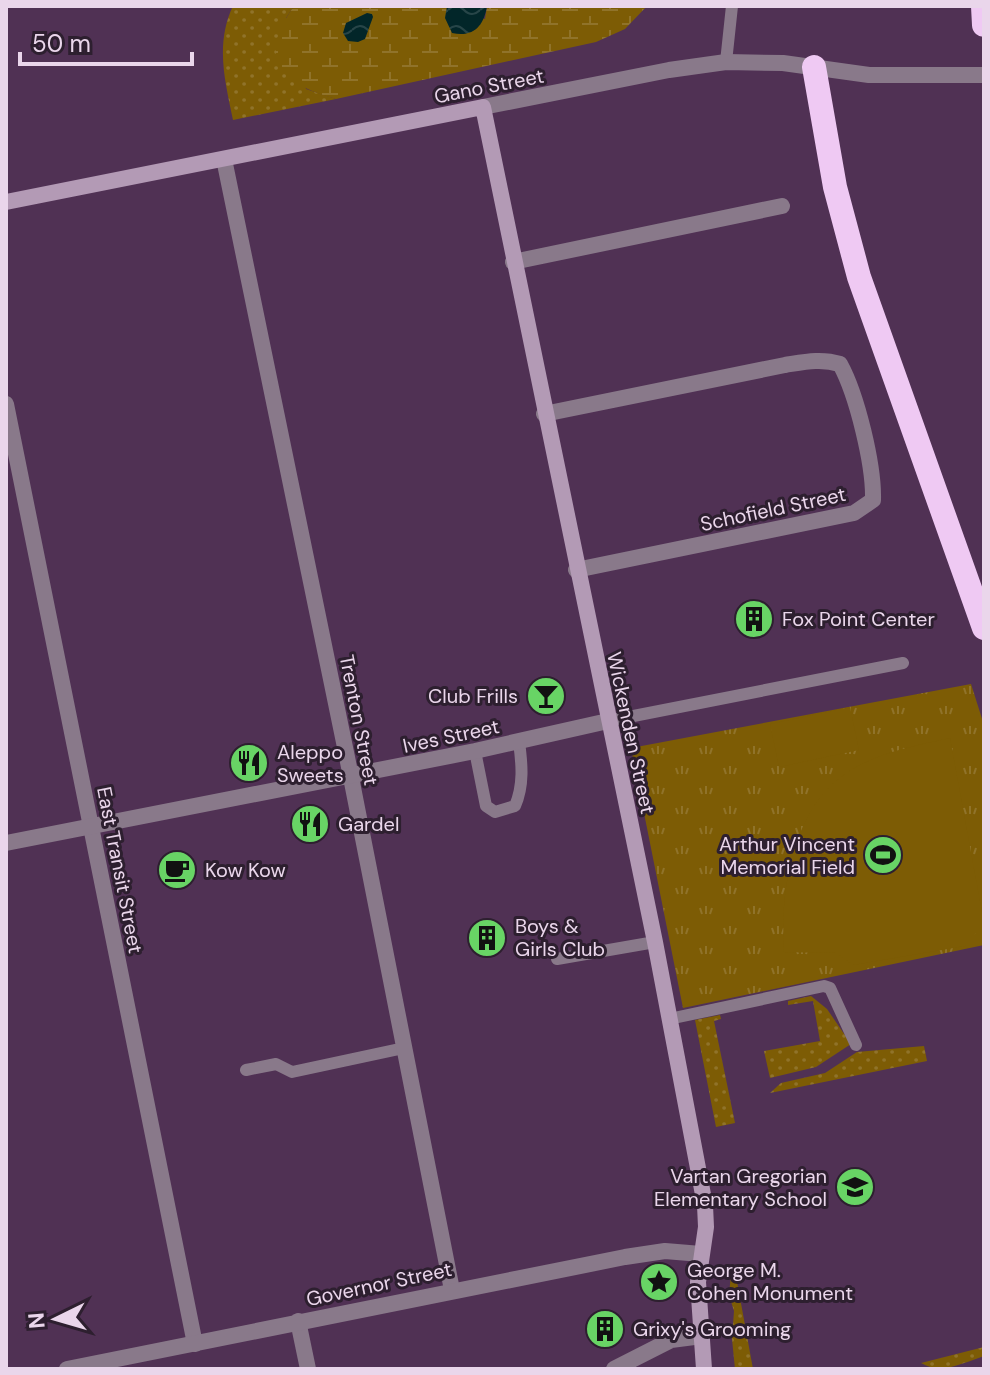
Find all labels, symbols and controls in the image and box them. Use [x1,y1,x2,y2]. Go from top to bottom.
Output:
scale bar [20,16,192,66]
text: 50 m [32,28,91,59]
street label: Gano Street [432,63,546,109]
street label: Schofield Street [698,481,848,537]
building icon: Fox Point Center [733,598,775,640]
place label: Fox Point Center [782,606,935,632]
street label: Wickenden Street [601,650,661,817]
street label: Trenton Street [334,652,384,788]
bar icon: Club Frills [525,675,567,717]
place label: Club Frills [428,683,518,709]
street label: Ives Street [400,713,502,759]
place label: Aleppo Sweets [277,739,344,788]
restaurant icon: Aleppo Sweets [228,742,270,784]
street label: East Transit Street [91,784,149,956]
restaurant icon: Gardel [289,803,331,845]
place label: Gardel [338,811,399,837]
place label: Arthur Vincent Memorial Field [719,831,855,880]
sports icon: Arthur Vincent Memorial Field [862,834,904,876]
cafe icon: Kow Kow [156,849,198,891]
place label: Kow Kow [205,857,286,883]
place label: Boys & Girls Club [515,913,605,962]
building icon: Boys & Girls Club [466,917,508,959]
place label: Vartan Gregorian Elementary School [654,1163,827,1212]
school or university icon: Vartan Gregorian Elementary School [834,1166,876,1208]
street label: Governor Street [304,1256,454,1312]
place label: George M. Cohen Monument [687,1257,853,1306]
place icon: George M. Cohen Monument [638,1261,680,1303]
north arrow [16,1279,96,1359]
building icon: Grixy's Grooming [584,1308,626,1350]
text: N [21,1311,52,1330]
place label: Grixy's Grooming [633,1316,791,1342]

